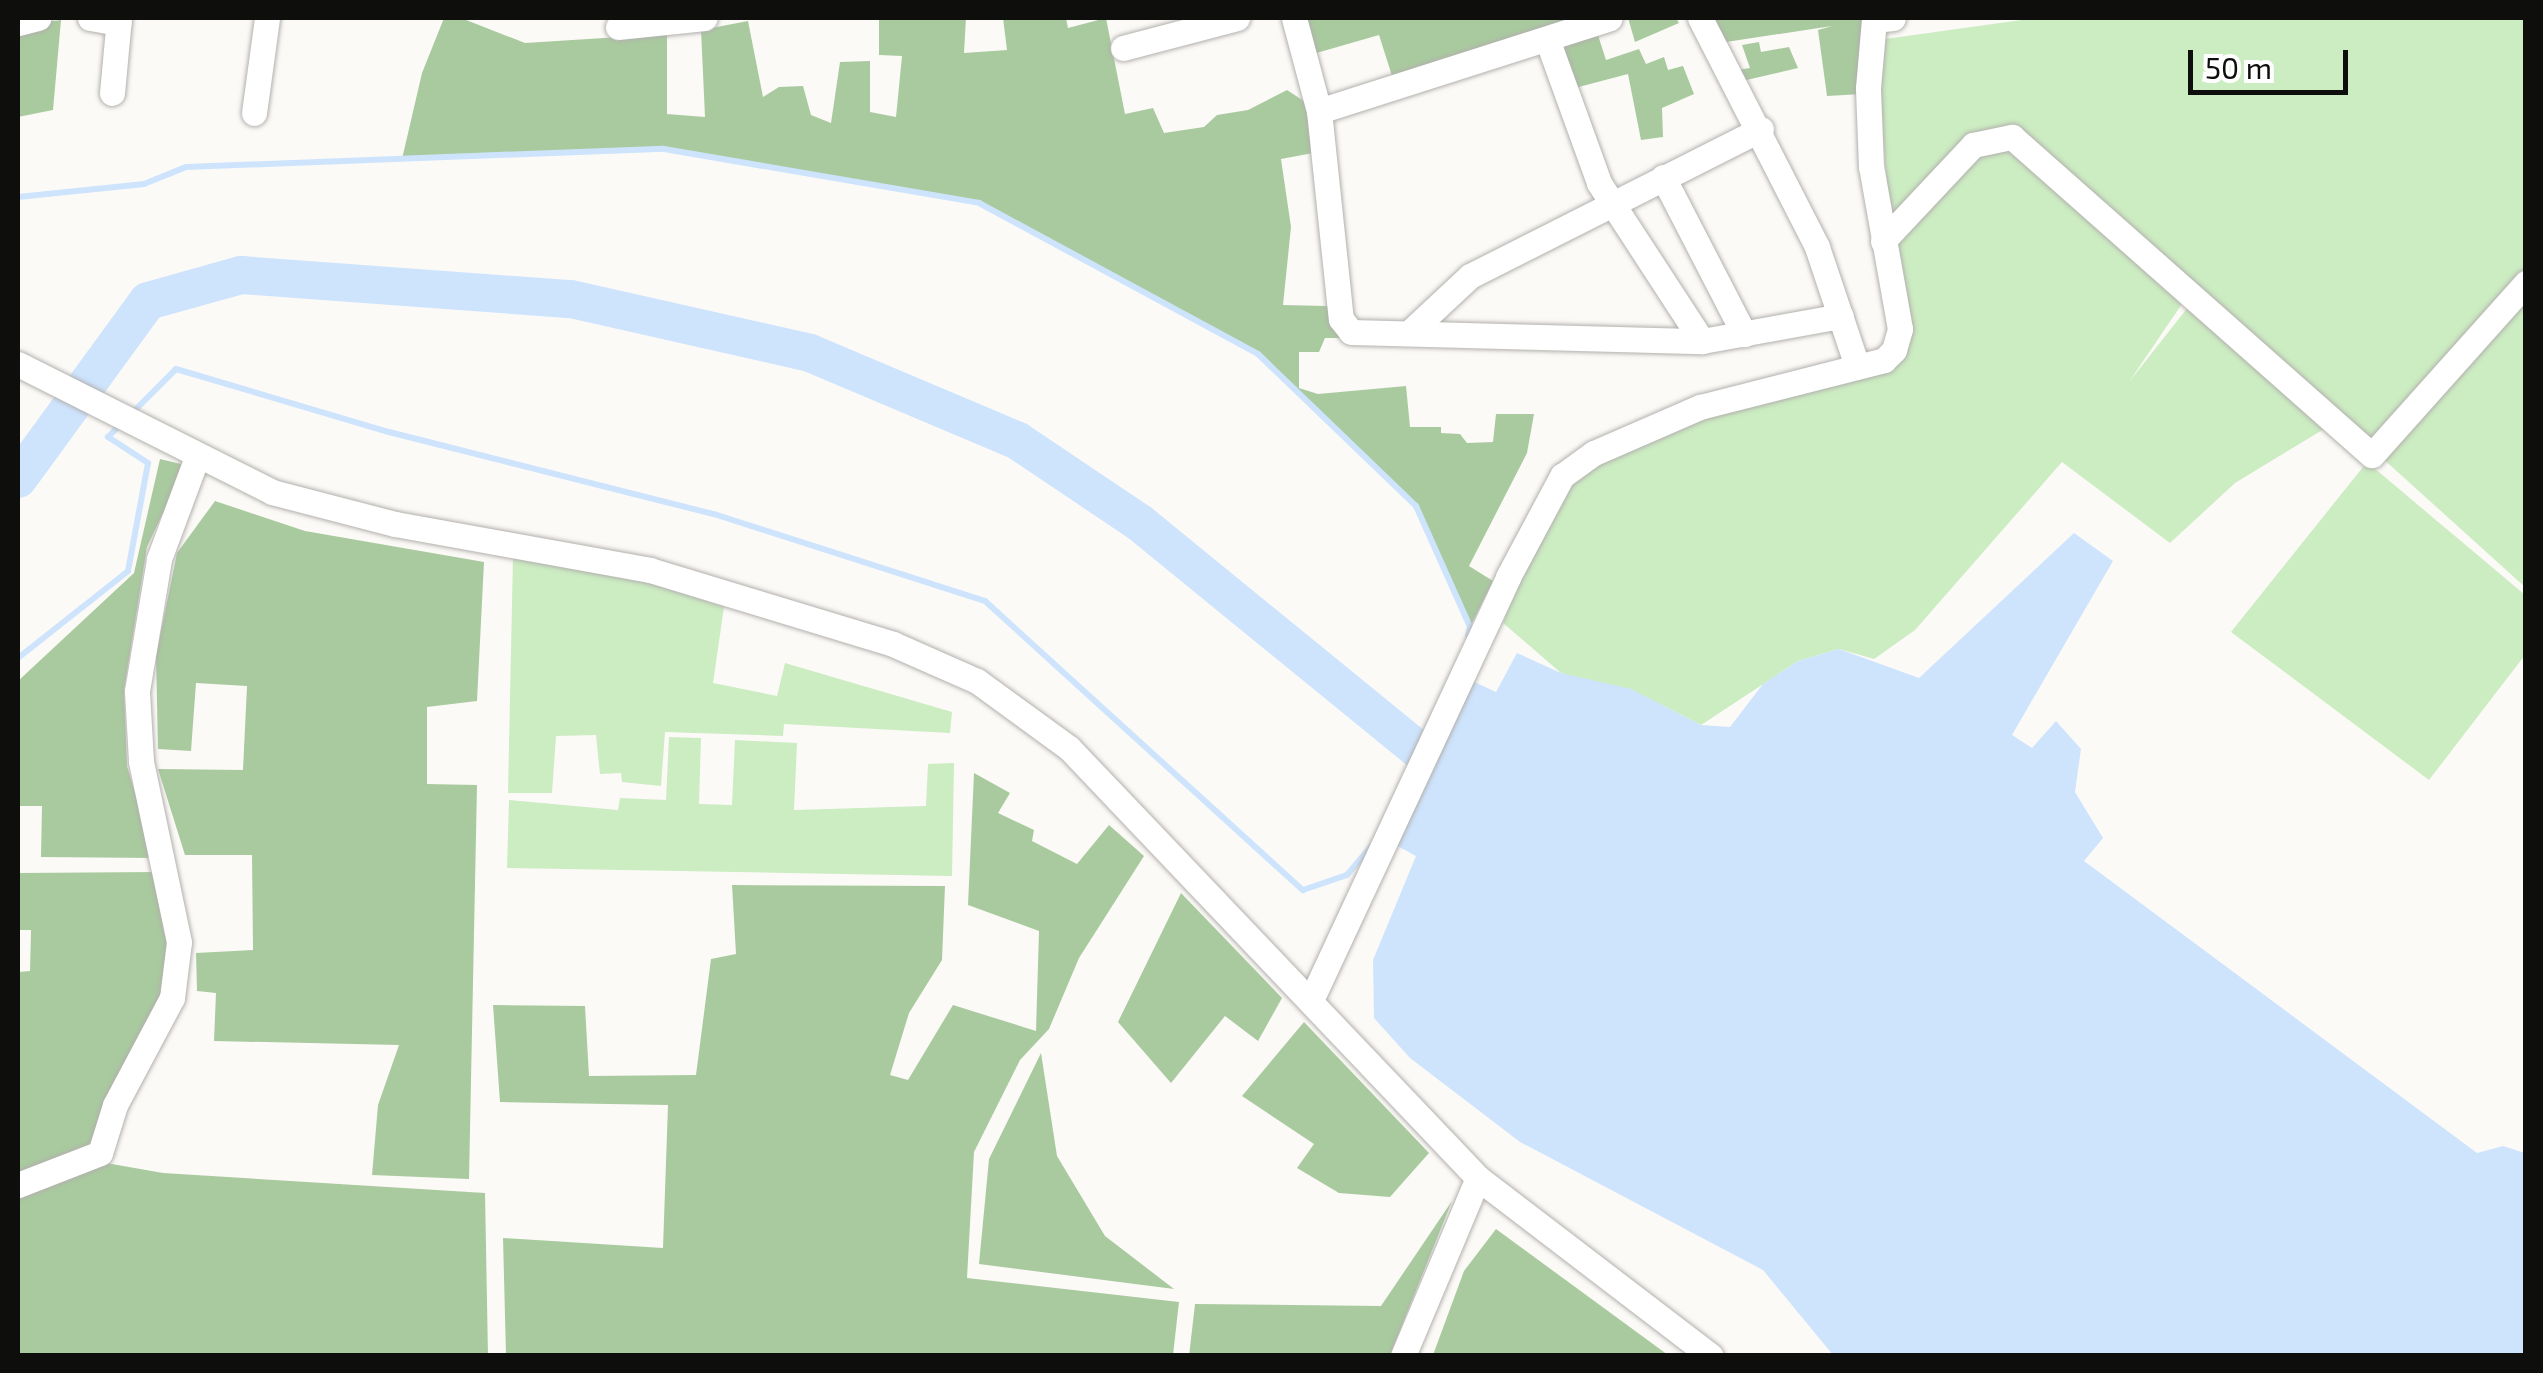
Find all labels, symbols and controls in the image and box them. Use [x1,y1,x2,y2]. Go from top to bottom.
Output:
scale bar [2193,30,2353,92]
text: 50 m [2205,49,2272,85]

